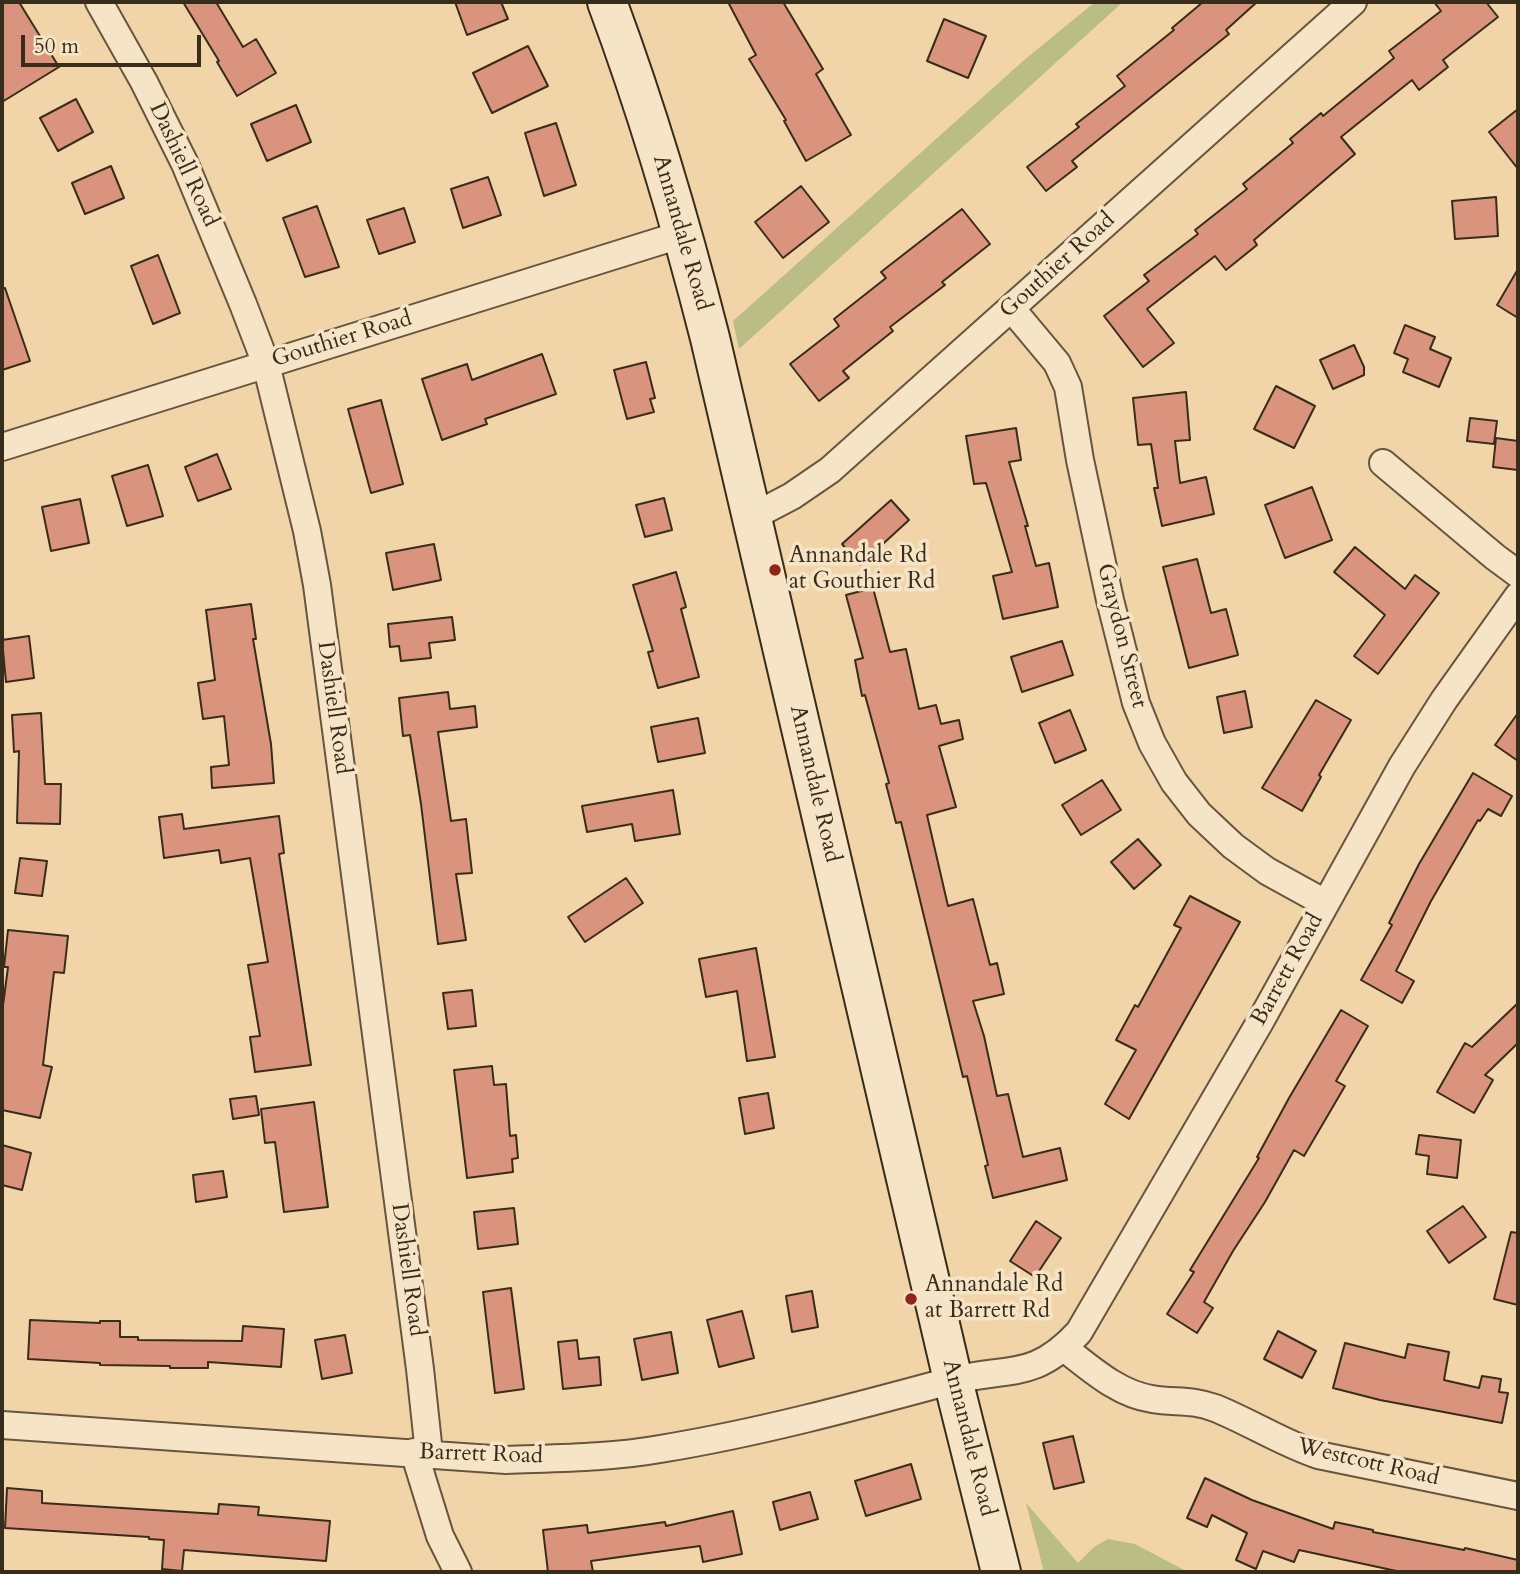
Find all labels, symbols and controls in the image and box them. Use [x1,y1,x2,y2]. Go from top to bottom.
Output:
scale bar [24,21,205,65]
text: 50 m [34,32,79,61]
street label: Dashiell Road [142,98,224,232]
street label: Annandale Road [646,152,716,314]
street label: Gouthier Road [995,207,1121,325]
street label: Gouthier Road [269,306,415,374]
place label: Annandale Rd at Gouthier Rd [789,543,935,597]
street label: Graydon Street [1090,561,1152,711]
marker: Annandale Rd at Gouthier Rd [767,562,783,578]
street label: Dashiell Road [310,640,356,776]
street label: Annandale Road [782,703,846,865]
street label: Barrett Road [1246,909,1330,1031]
street label: Dashiell Road [384,1202,430,1338]
place label: Annandale Rd at Barrett Rd [925,1272,1063,1326]
marker: Annandale Rd at Barrett Rd [903,1291,919,1307]
street label: Annandale Road [935,1357,1001,1519]
street label: Westcott Road [1294,1433,1442,1493]
street label: Barrett Road [419,1439,543,1471]

